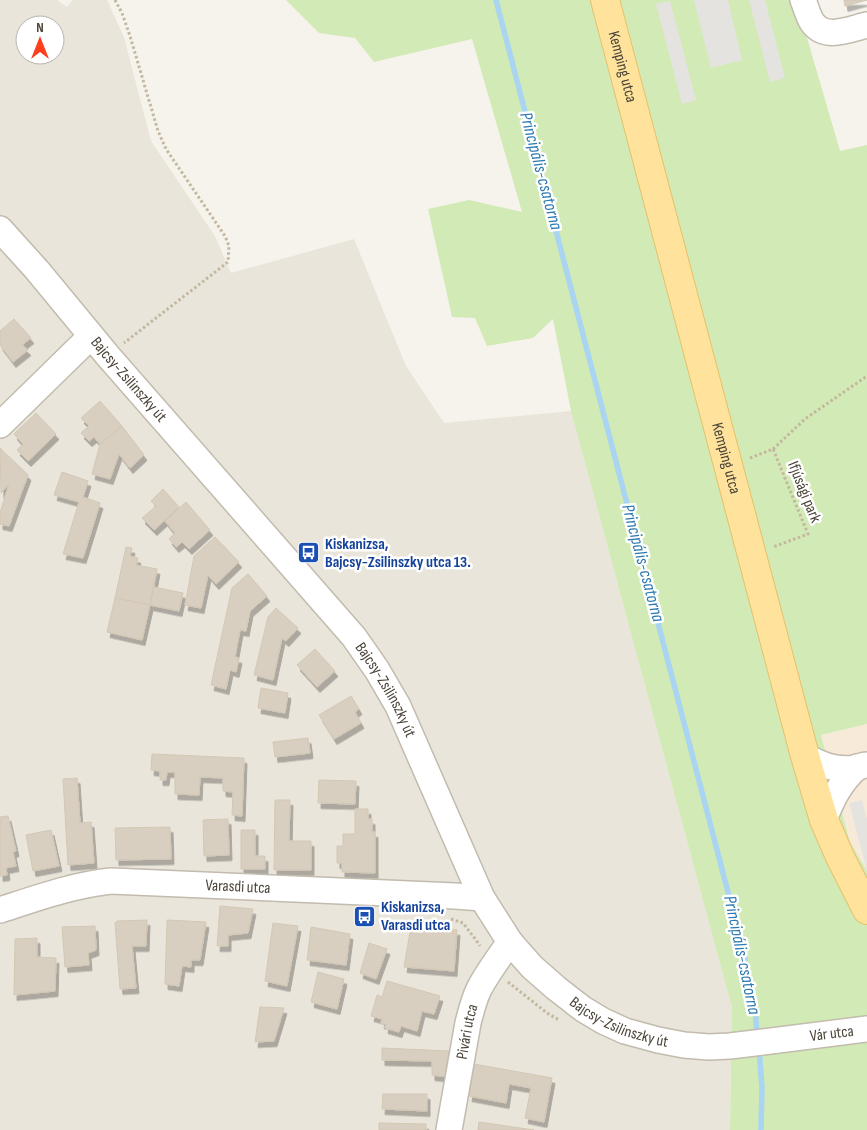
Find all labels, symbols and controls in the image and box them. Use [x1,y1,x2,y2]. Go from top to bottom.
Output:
north arrow [15,15,65,65]
text: N [36,19,44,36]
street label: Kemping utca [604,29,641,104]
water label: Principális-csatorna [515,110,567,233]
street label: Bajcsy-Zsilinszky út [87,333,171,426]
street label: Kemping utca [708,421,745,496]
street label: Ifjúsági park [783,458,825,526]
water label: Principális-csatorna [617,502,669,625]
place label: Kiskanizsa, Bajcsy-Zsilinszky utca 13. [325,535,471,572]
bus stop icon: Kiskanizsa, Bajcsy-Zsilinszky utca 13. [297,541,321,565]
street label: Bajcsy-Zsilinszky út [351,639,420,740]
street label: Varasdi utca [205,876,271,897]
water label: Principális-csatorna [719,894,765,1017]
place label: Kiskanizsa, Varasdi utca [381,898,450,935]
bus stop icon: Kiskanizsa, Varasdi utca [353,904,377,928]
street label: Bajcsy-Zsilinszky út [566,993,670,1051]
street label: Pivári utca [452,1002,482,1061]
street label: Vár utca [809,1021,855,1046]

